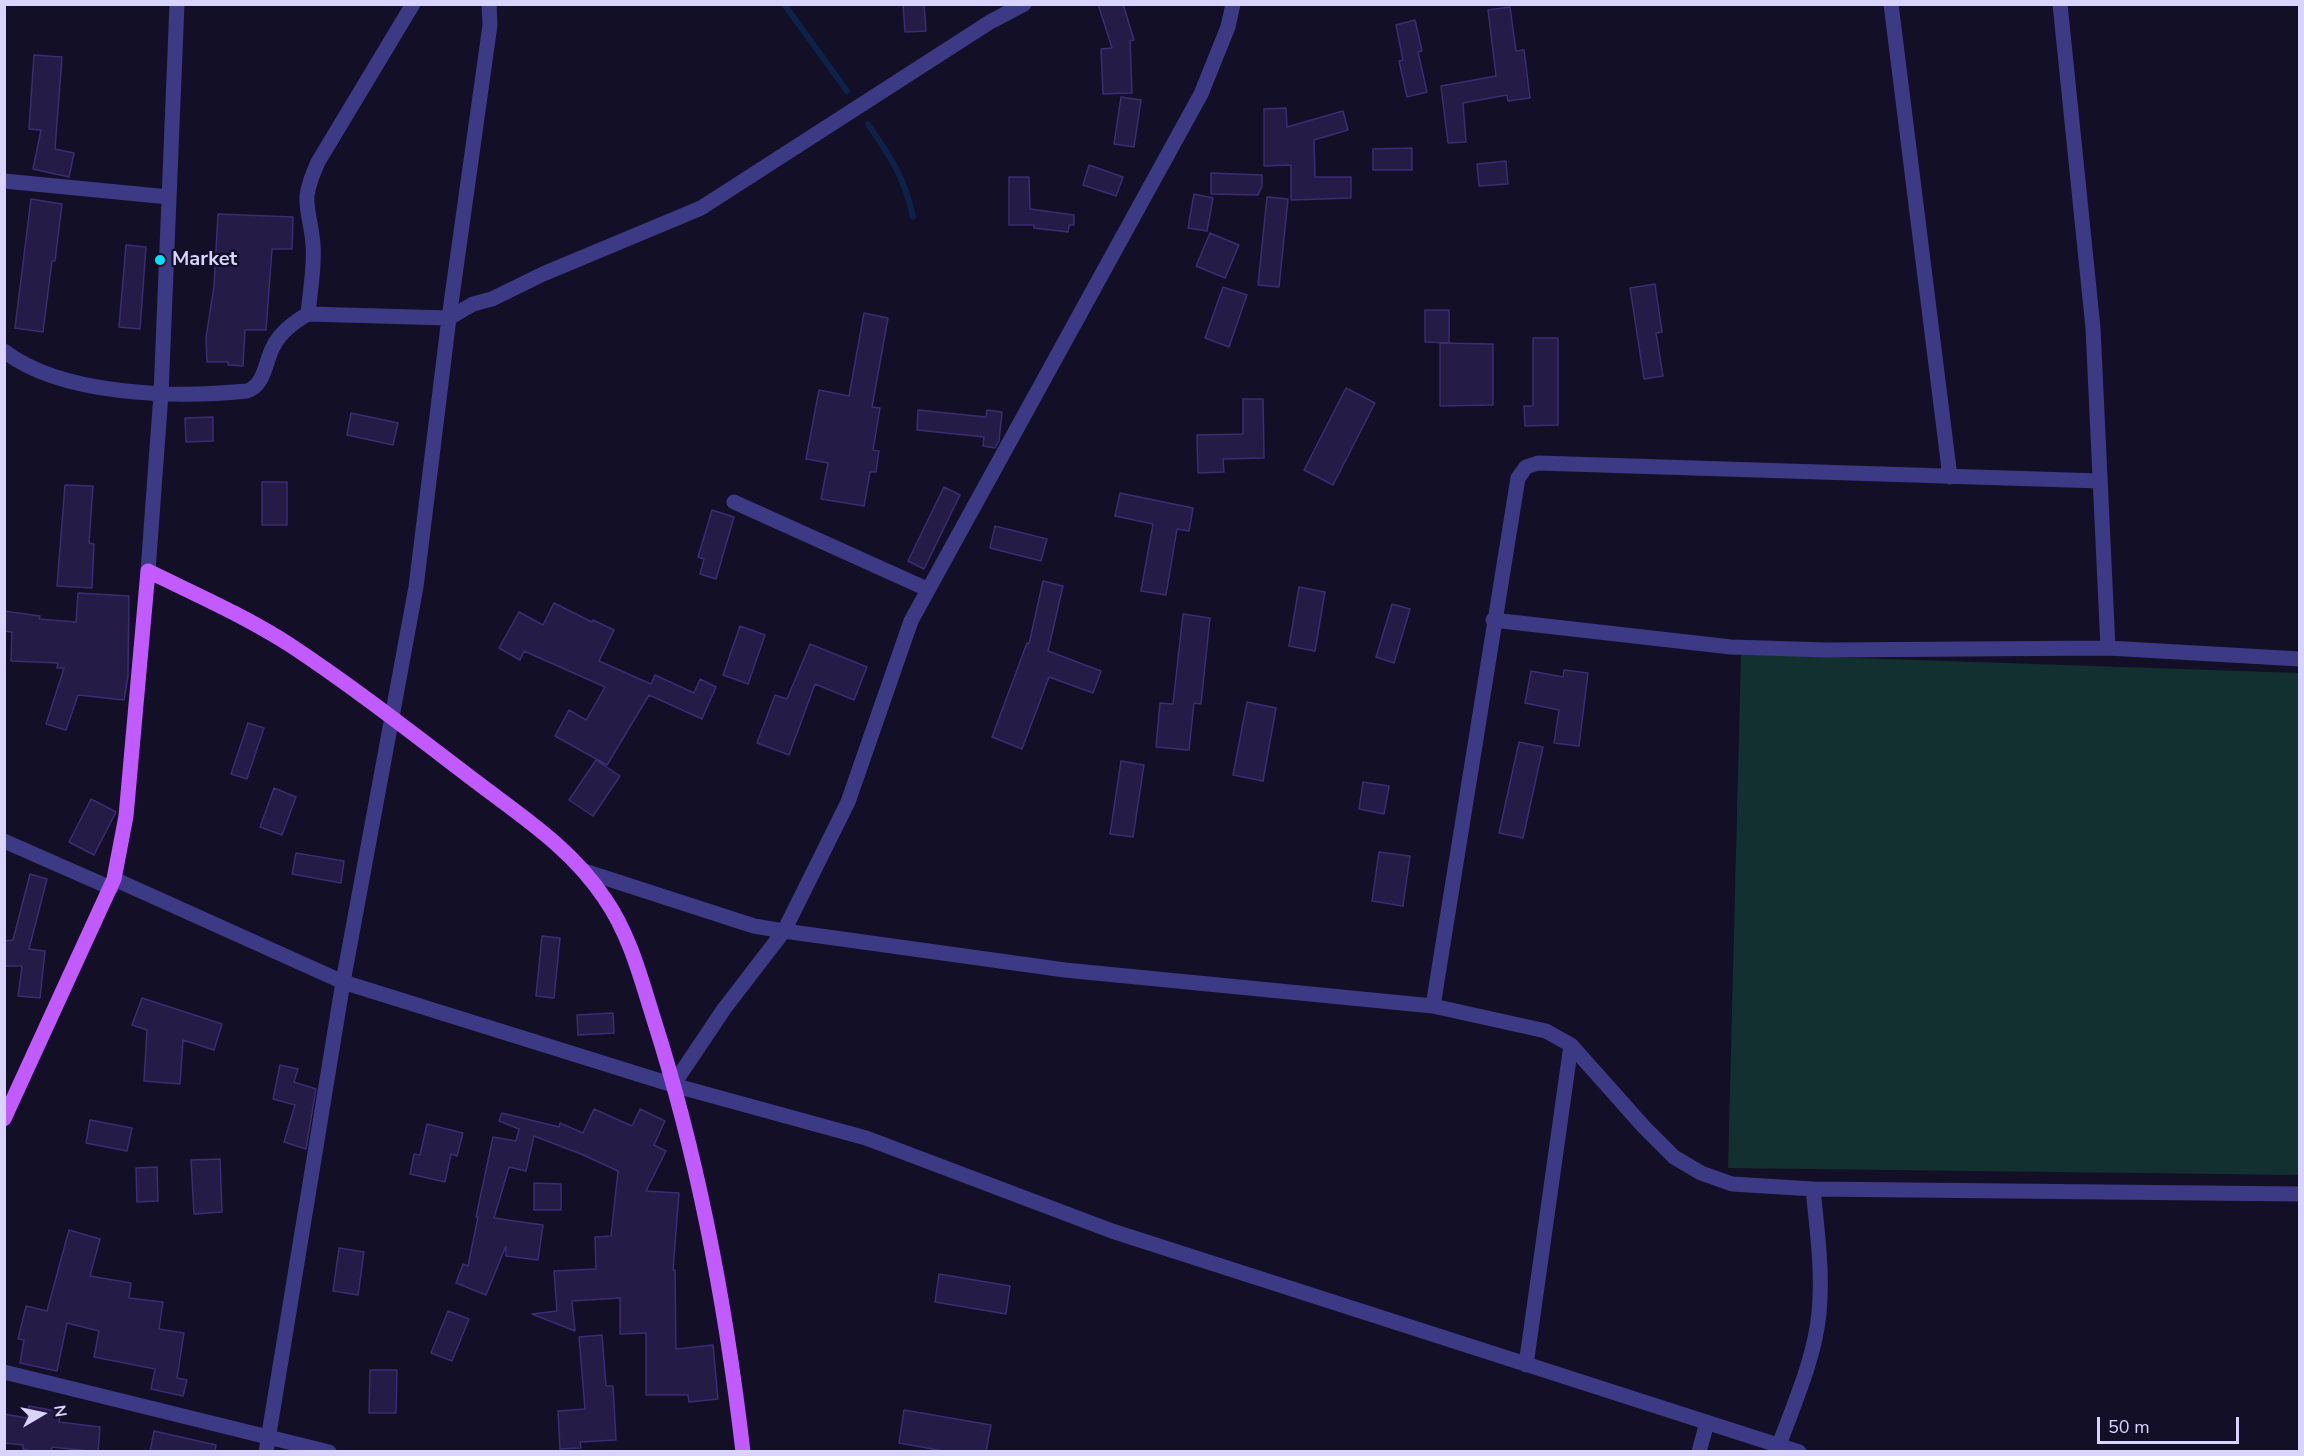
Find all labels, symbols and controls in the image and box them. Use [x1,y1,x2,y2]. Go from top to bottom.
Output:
place label: Market [172,248,237,272]
marker: Market [153,253,167,267]
north arrow [12,1384,72,1444]
text: N [48,1404,72,1419]
scale bar [2100,1405,2242,1443]
text: 50 m [2108,1415,2150,1439]

